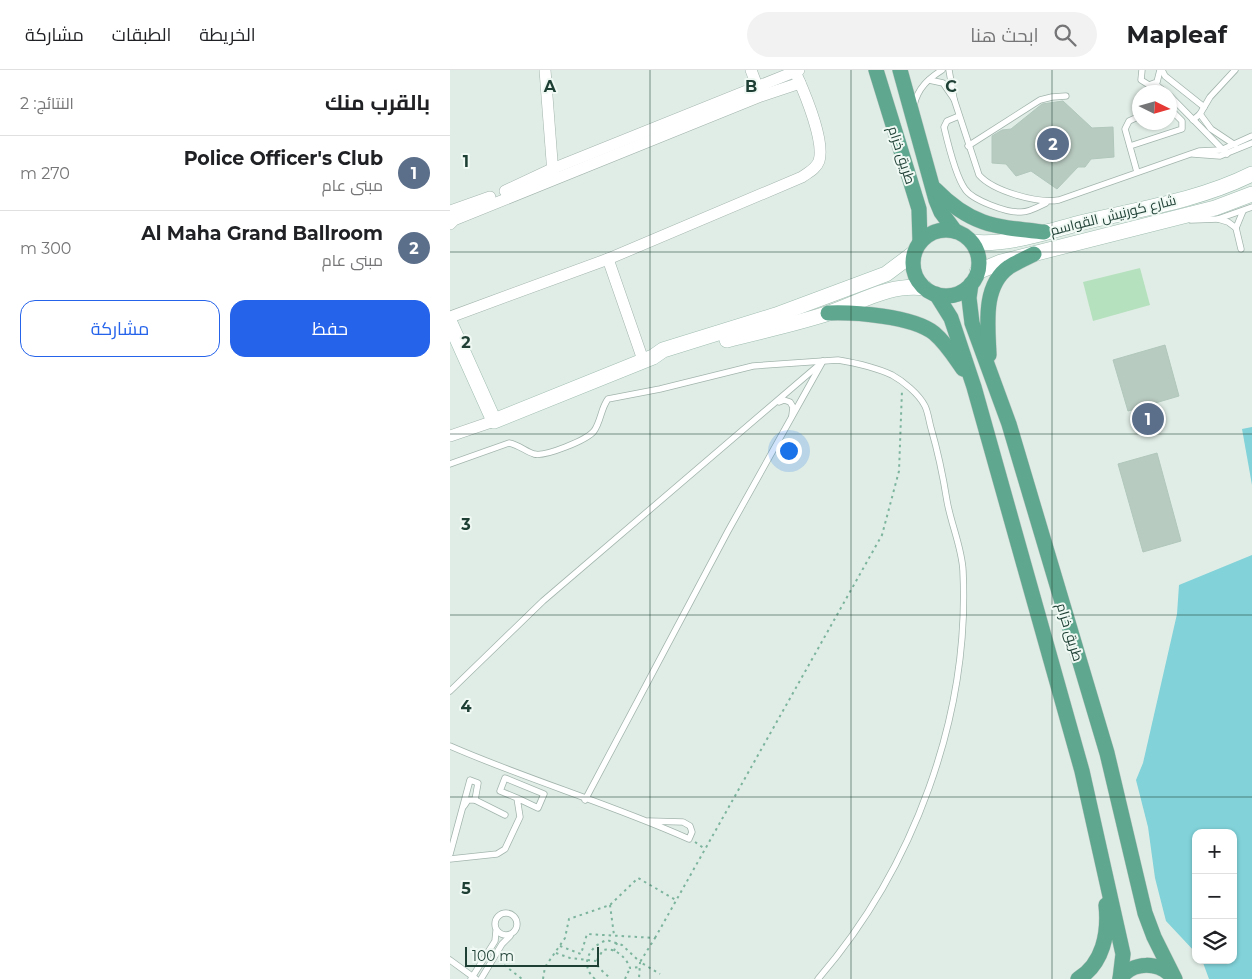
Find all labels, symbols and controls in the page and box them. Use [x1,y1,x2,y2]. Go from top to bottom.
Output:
search box [747,12,1097,57]
text: Mapleaf [1127,20,1227,49]
icon: search [1051,21,1079,49]
text: مشاركة [25,24,84,46]
text: الطبقات [112,24,171,46]
text: الخريطة [199,24,256,46]
text: ابحث هنا [970,24,1039,47]
text: A [543,77,557,96]
text: B [745,77,757,96]
text: C [945,77,957,96]
north arrow [1132,85,1177,130]
text: بالقرب منك [325,90,430,115]
text: النتائج: 2 [20,94,74,113]
street label: طريق خزام [883,124,920,187]
pin: 2 [1037,125,1069,163]
text: Police Officer's Club [184,147,383,170]
text: 1 [463,152,469,171]
text: 270 m [20,164,70,183]
text: 1 [411,164,417,183]
text: مبنى عام [322,176,383,195]
street label: شارع كورنيش القواسم [1048,191,1178,240]
text: Al Maha Grand Ballroom [141,222,383,245]
text: 300 m [20,239,71,258]
text: 2 [409,239,419,258]
text: مبنى عام [322,251,383,270]
button: مشاركة [20,300,220,357]
button: حفظ [230,300,430,357]
text: 2 [461,333,471,352]
pin: 1 [1132,400,1164,438]
your location [776,438,802,464]
text: 3 [460,515,471,534]
street label: طريق خزام [1052,601,1087,664]
text: 4 [460,697,472,716]
map controls [1192,829,1237,964]
button: + [1192,829,1237,874]
button: − [1192,874,1237,919]
text: 5 [461,879,471,898]
button: layers [1192,919,1237,964]
scale bar [465,944,599,967]
text: 100 m [472,947,514,965]

